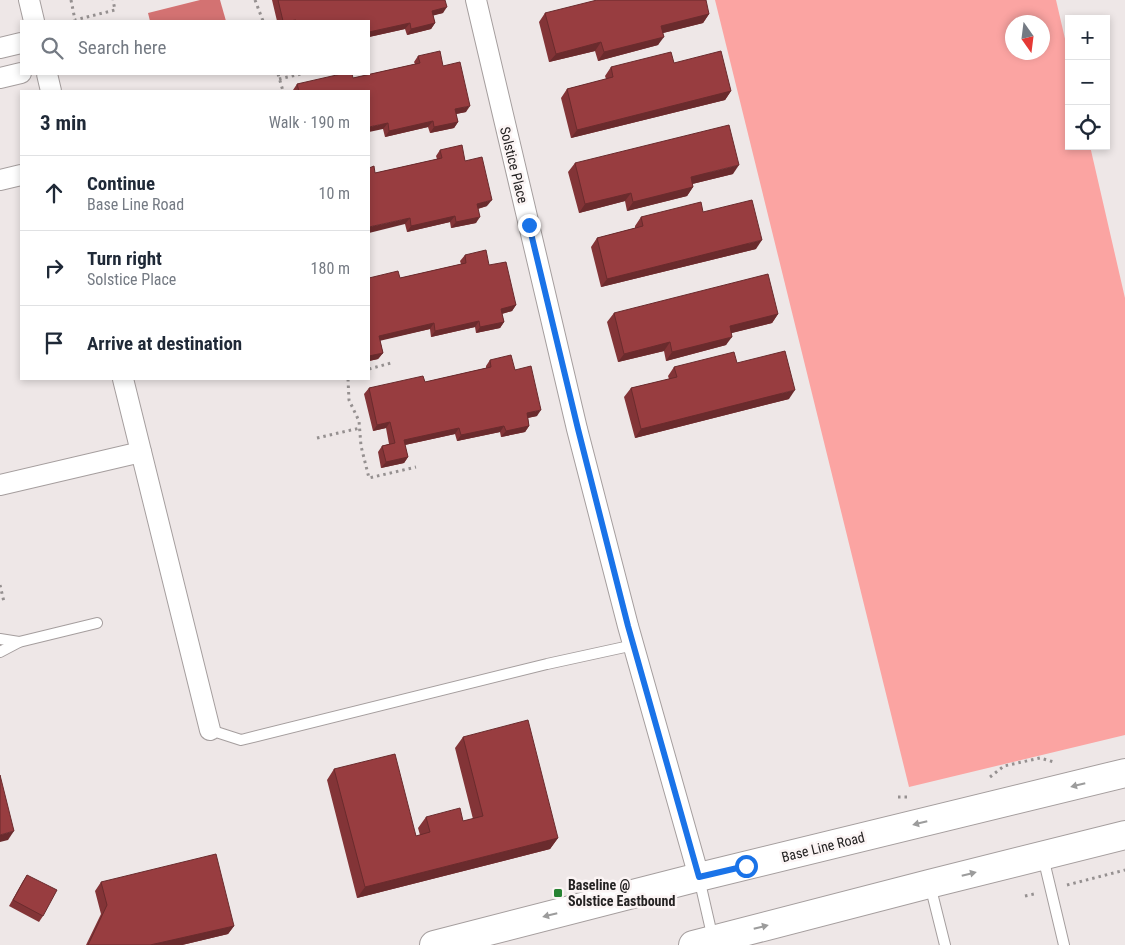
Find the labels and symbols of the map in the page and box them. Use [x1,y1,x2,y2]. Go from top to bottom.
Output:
north arrow [1005,15,1050,60]
street label: Solstice Place [497,125,531,205]
route end [518,214,541,237]
one-way arrow [1070,781,1085,789]
one-way arrow [912,819,927,827]
street label: Base Line Road [780,829,866,865]
route start [735,855,758,878]
one-way arrow [961,870,976,878]
place label: Baseline @ Solstice Eastbound [568,877,675,909]
marker: Baseline @ Solstice Eastbound [552,887,564,899]
one-way arrow [543,912,558,920]
one-way arrow [753,923,768,931]

